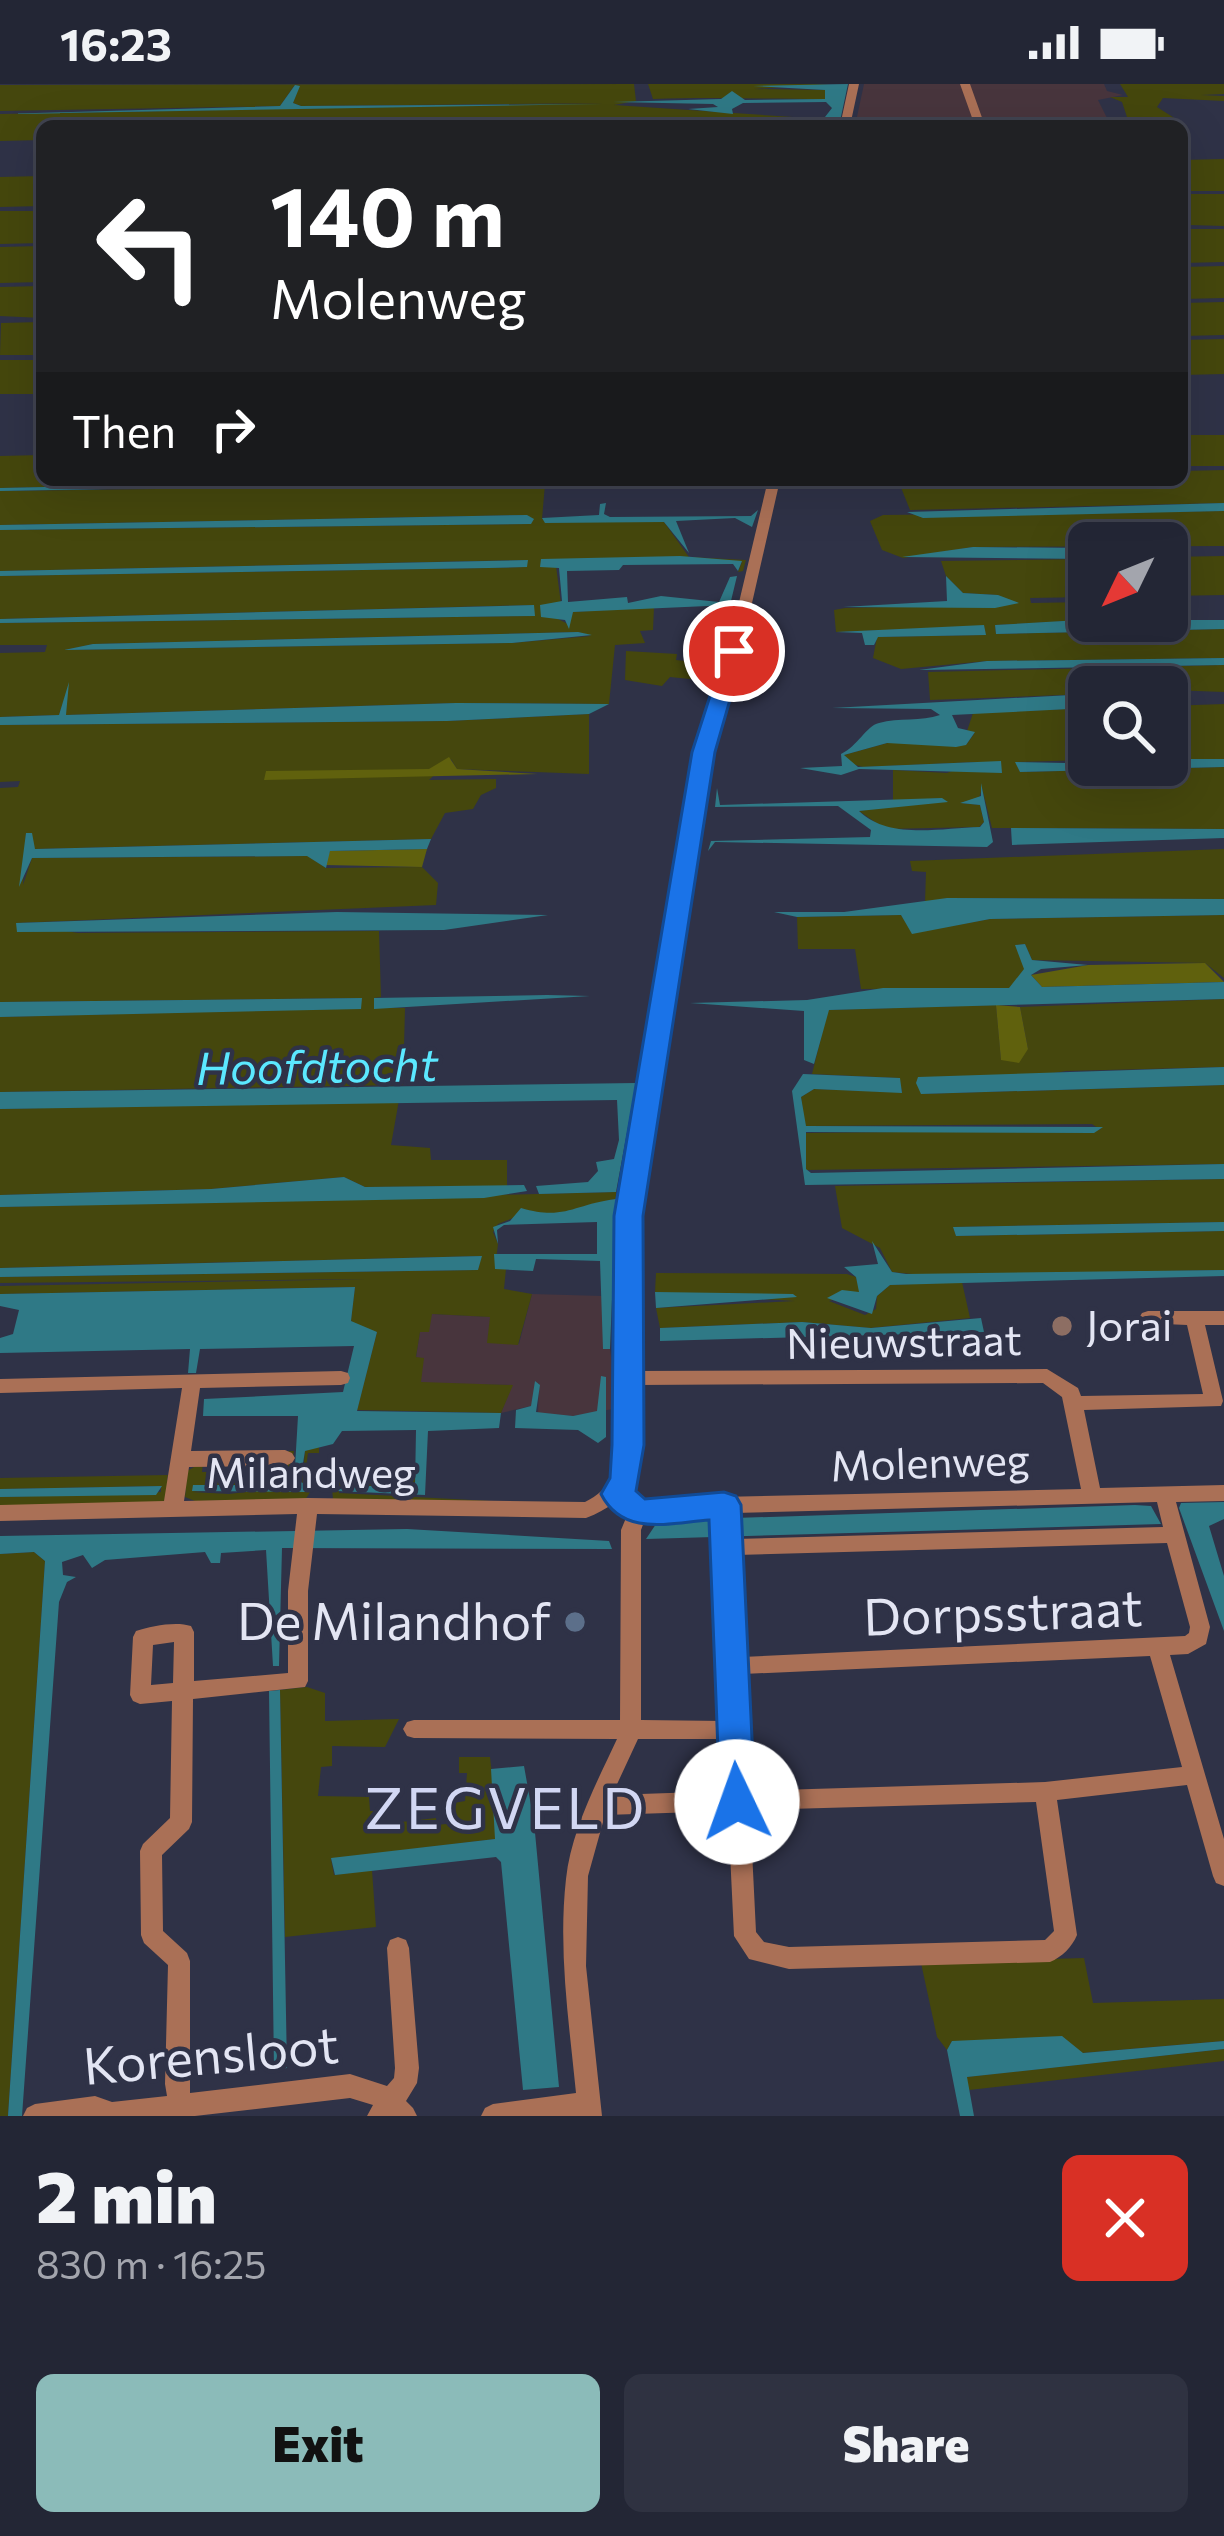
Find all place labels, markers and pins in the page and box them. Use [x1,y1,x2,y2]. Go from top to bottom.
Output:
pin [683,600,785,702]
place label: Jorai [1086,1298,1172,1350]
marker: Jorai [1049,1313,1075,1339]
place label: De Milandhof [237,1588,551,1651]
marker: De Milandhof [562,1609,588,1635]

